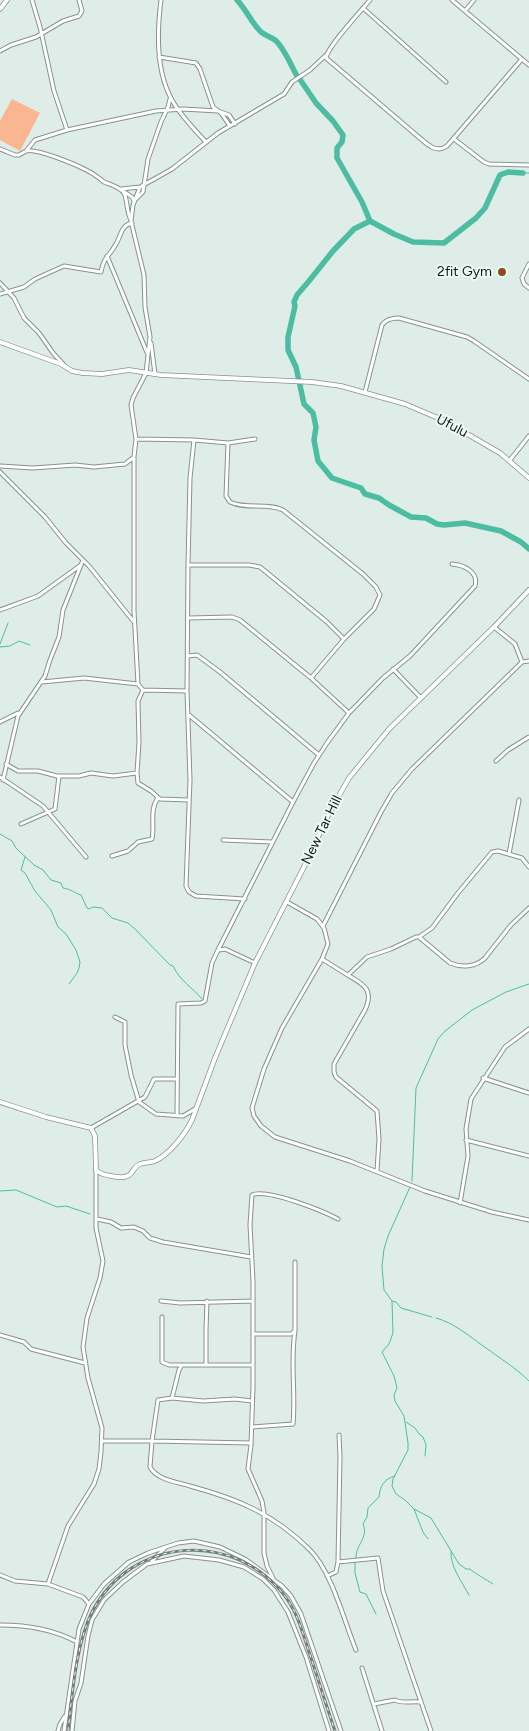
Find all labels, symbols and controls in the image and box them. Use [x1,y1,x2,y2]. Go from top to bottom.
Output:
place label: 2fit Gym [437,264,492,280]
marker: 2fit Gym [496,266,508,278]
street label: Ufulu [433,411,471,441]
street label: New Tar Hill [298,793,346,867]

